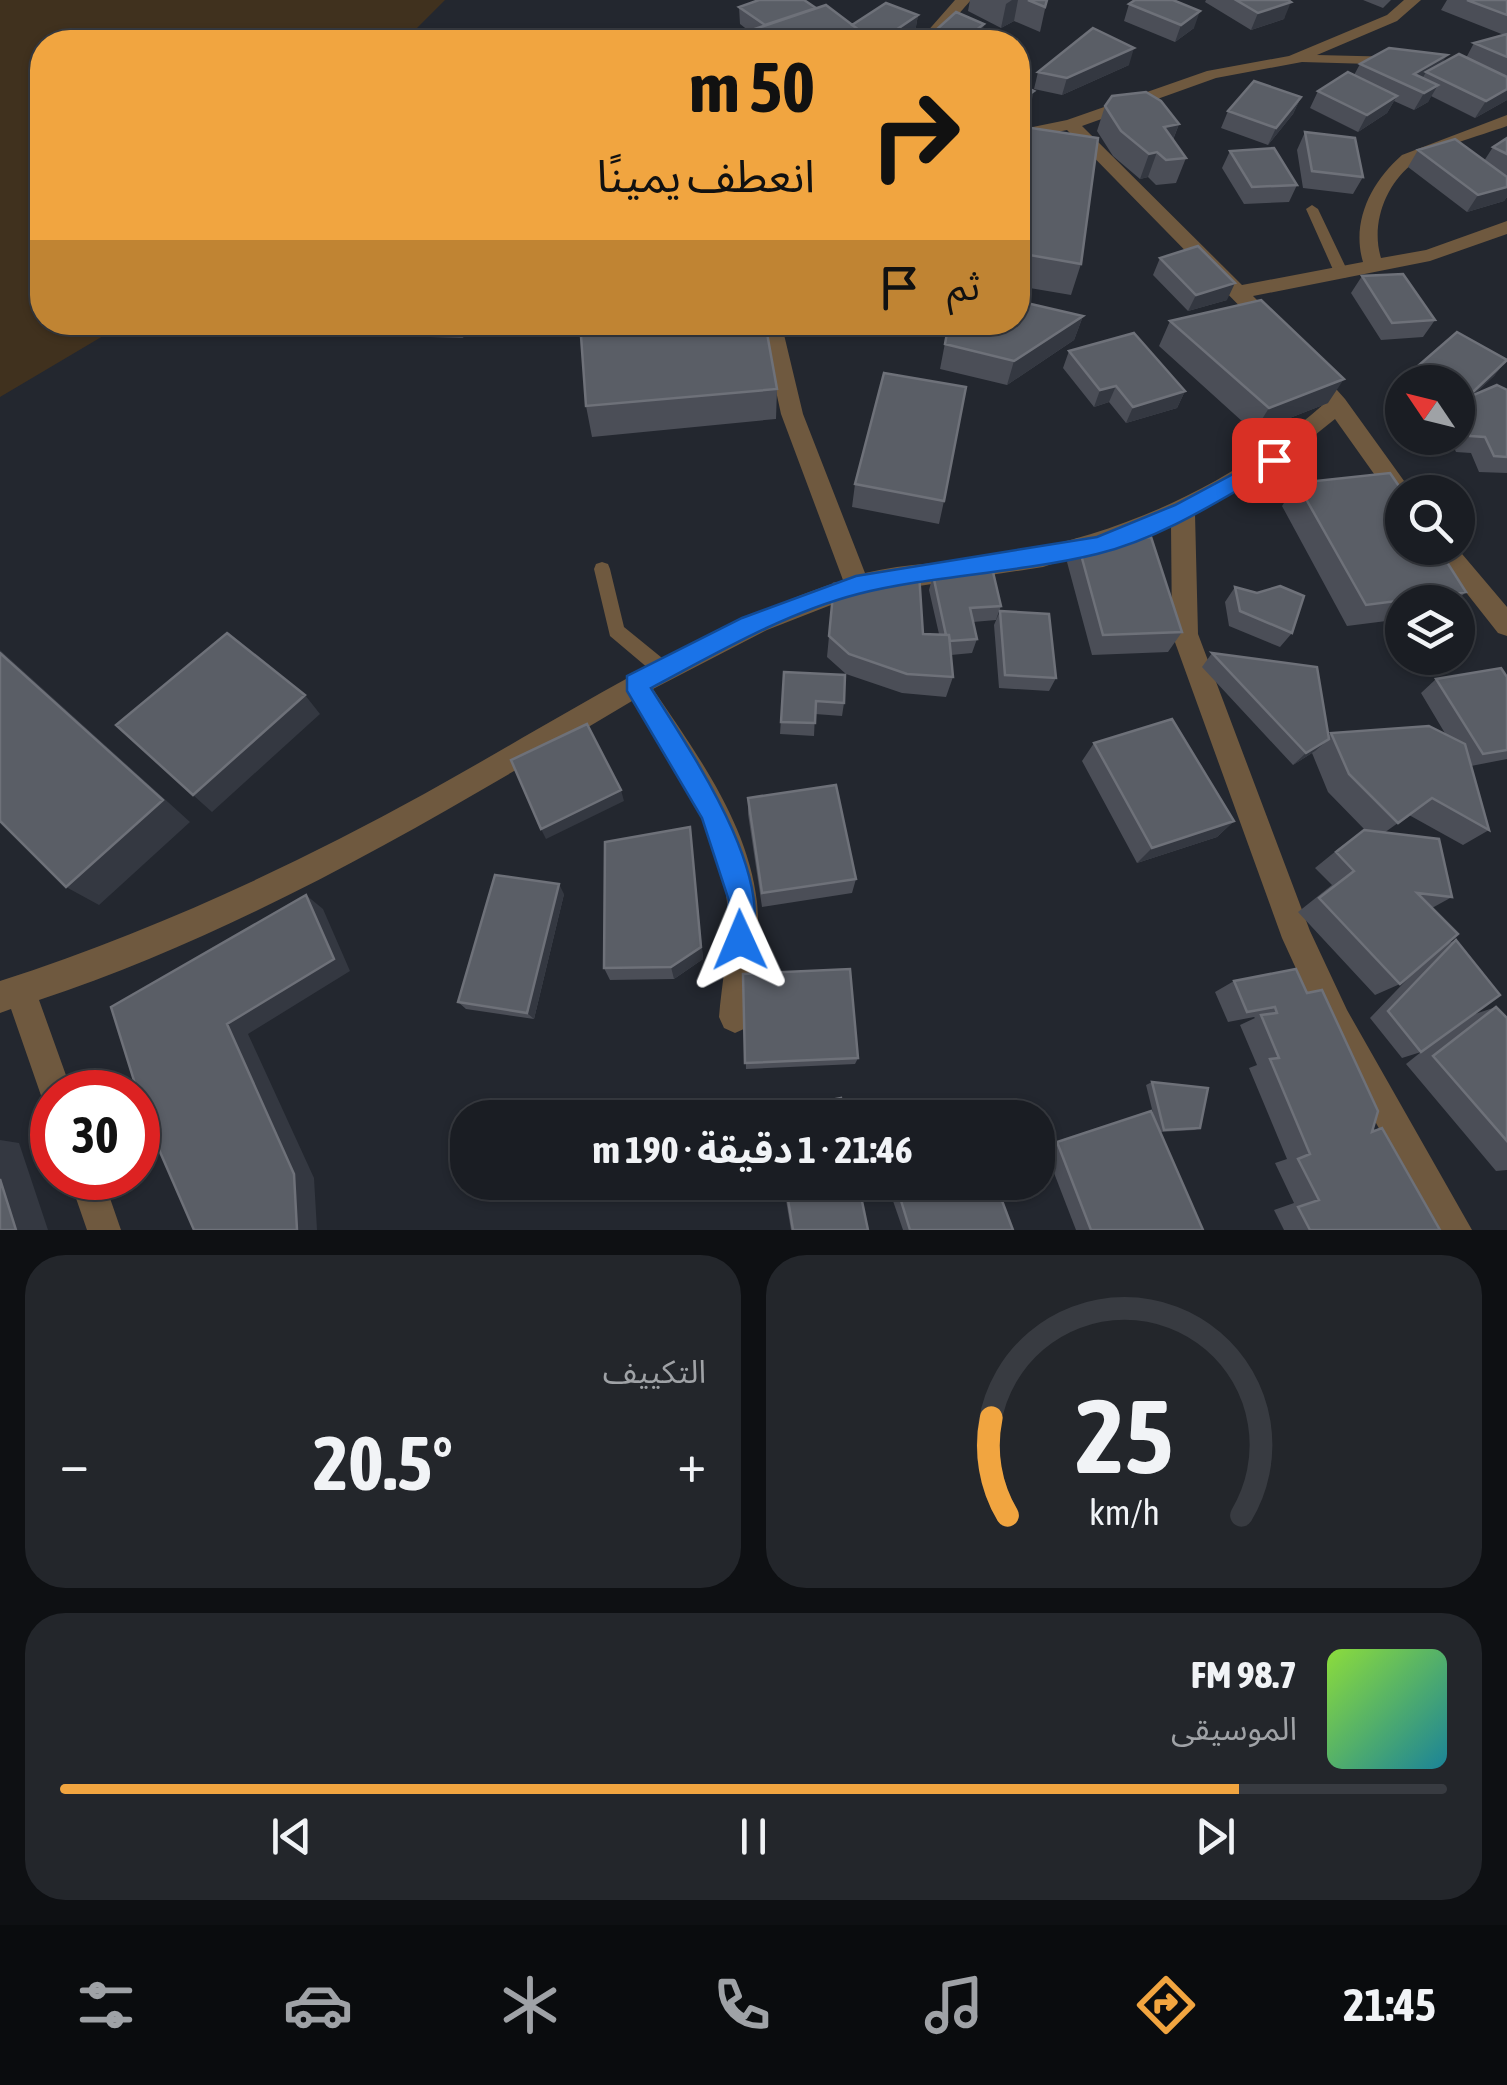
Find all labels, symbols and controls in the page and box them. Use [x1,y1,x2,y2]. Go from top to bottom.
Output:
text: 50 m [689,47,815,127]
icon: right [850,70,980,200]
text: انعطف يمينًا [596,150,815,202]
icon: arrive [872,260,927,315]
text: ثم [947,265,980,308]
north arrow [1385,365,1475,455]
map controls [1385,365,1475,675]
pin [1232,418,1317,503]
icon: arrive [1247,433,1302,488]
button: search [1385,475,1475,565]
button: layers [1385,585,1475,675]
position arrow [688,888,792,992]
speed limit sign: 30 [30,1070,160,1200]
text: 21:46 · 1 دقيقة · 190 m [592,1128,913,1171]
text: التكييف [603,1353,706,1390]
text: 25 [1075,1376,1173,1495]
text: 20.5° [313,1420,453,1506]
text: − [60,1431,89,1494]
text: + [677,1431,706,1494]
text: km/h [1089,1492,1159,1533]
text: 98.7 FM [1191,1653,1297,1696]
text: الموسيقى [1171,1710,1297,1747]
icon: previous [264,1809,319,1864]
icon: pause [726,1809,781,1864]
icon: next [1188,1809,1243,1864]
icon: filters [71,1970,141,2040]
icon: car [283,1970,353,2040]
icon: climate [495,1970,565,2040]
icon: phone [707,1970,777,2040]
icon: music [919,1970,989,2040]
icon: directions [1131,1970,1201,2040]
text: 21:45 [1343,1979,1436,2031]

